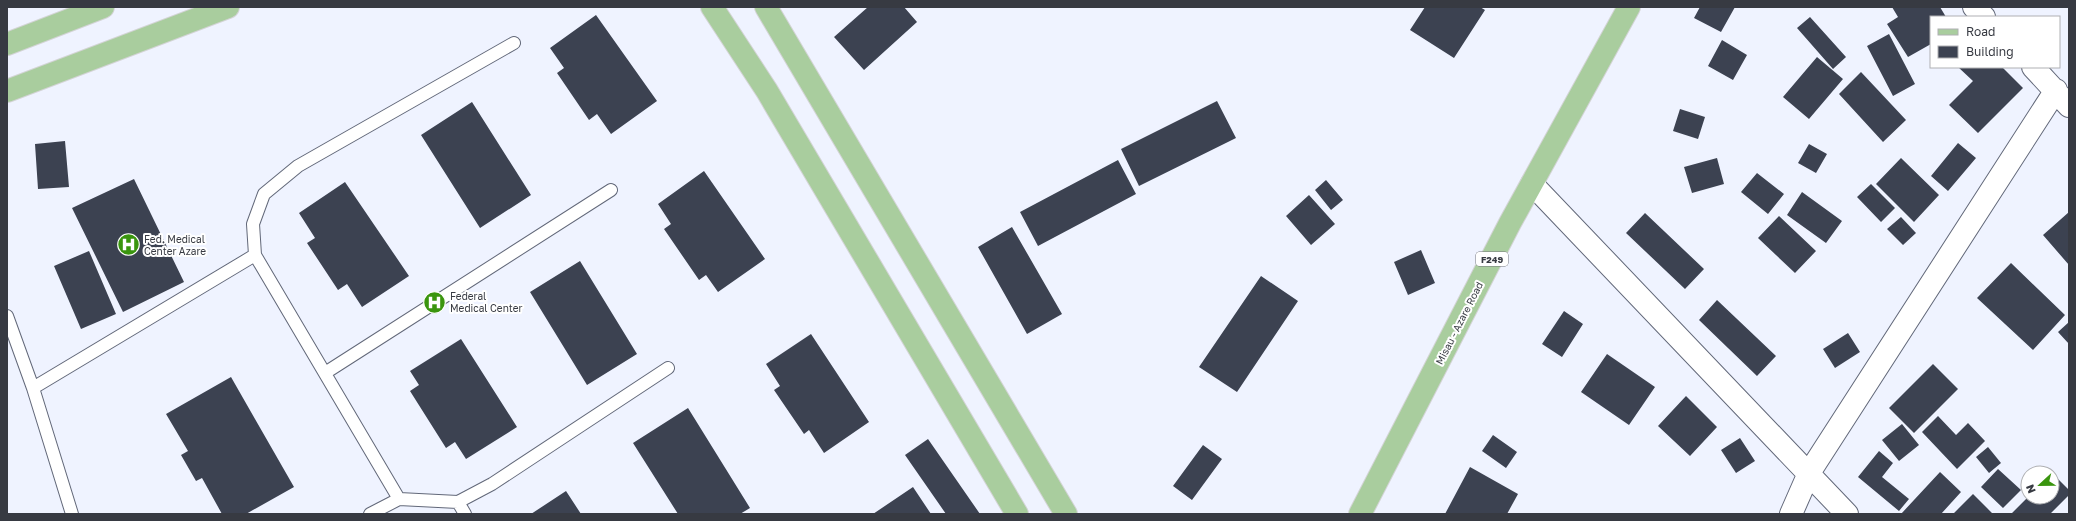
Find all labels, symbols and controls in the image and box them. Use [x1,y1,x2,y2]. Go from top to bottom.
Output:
legend [1930,16,2060,68]
text: Road [1966,24,1995,39]
text: Building [1966,44,2014,59]
hospital icon: Fed. Medical Center Azare [115,232,141,258]
place label: Fed. Medical Center Azare [144,233,206,257]
road number: F249 [1476,252,1508,266]
street label: Misau - Azare Road [1433,280,1485,366]
hospital icon: Federal Medical Center [422,289,448,315]
place label: Federal Medical Center [450,290,522,314]
north arrow [2020,465,2060,505]
text: N [2023,483,2038,495]

